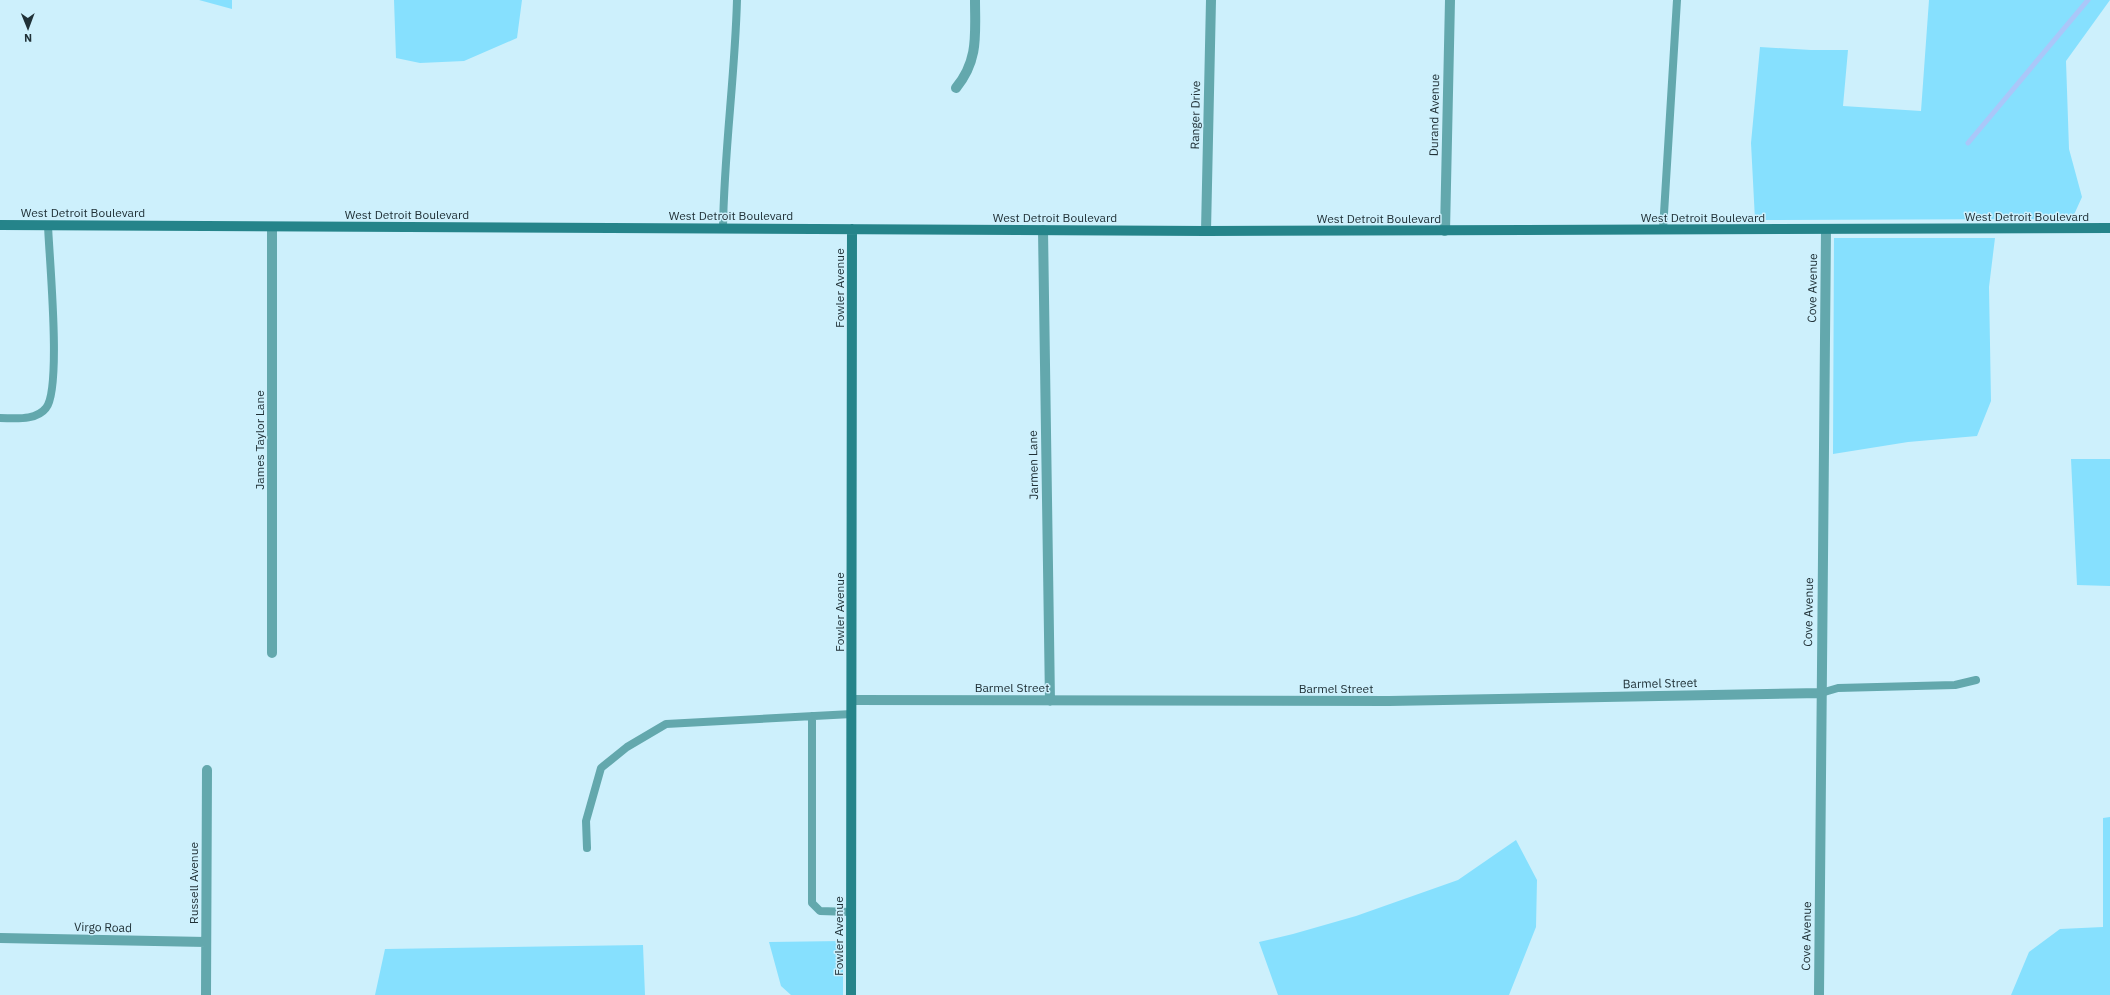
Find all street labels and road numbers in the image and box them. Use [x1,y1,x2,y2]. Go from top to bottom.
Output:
street label: Durand Avenue [1426,73,1442,156]
street label: Ranger Drive [1187,80,1203,149]
street label: West Detroit Boulevard [21,205,145,220]
street label: West Detroit Boulevard [345,207,469,222]
street label: West Detroit Boulevard [669,208,793,223]
street label: West Detroit Boulevard [1965,209,2089,224]
street label: West Detroit Boulevard [993,210,1117,225]
street label: West Detroit Boulevard [1641,210,1765,225]
street label: West Detroit Boulevard [1317,211,1441,226]
street label: Fowler Avenue [832,248,847,328]
street label: Cove Avenue [1804,253,1820,323]
street label: James Taylor Lane [252,390,267,490]
street label: Jarmen Lane [1025,430,1041,500]
street label: Fowler Avenue [832,572,847,652]
street label: Cove Avenue [1800,577,1816,647]
street label: Barmel Street [1623,675,1697,691]
street label: Barmel Street [975,680,1049,695]
street label: Barmel Street [1299,681,1373,696]
street label: Russell Avenue [186,842,201,924]
street label: Fowler Avenue [831,896,846,976]
street label: Cove Avenue [1798,901,1814,971]
street label: Virgo Road [74,919,132,935]

